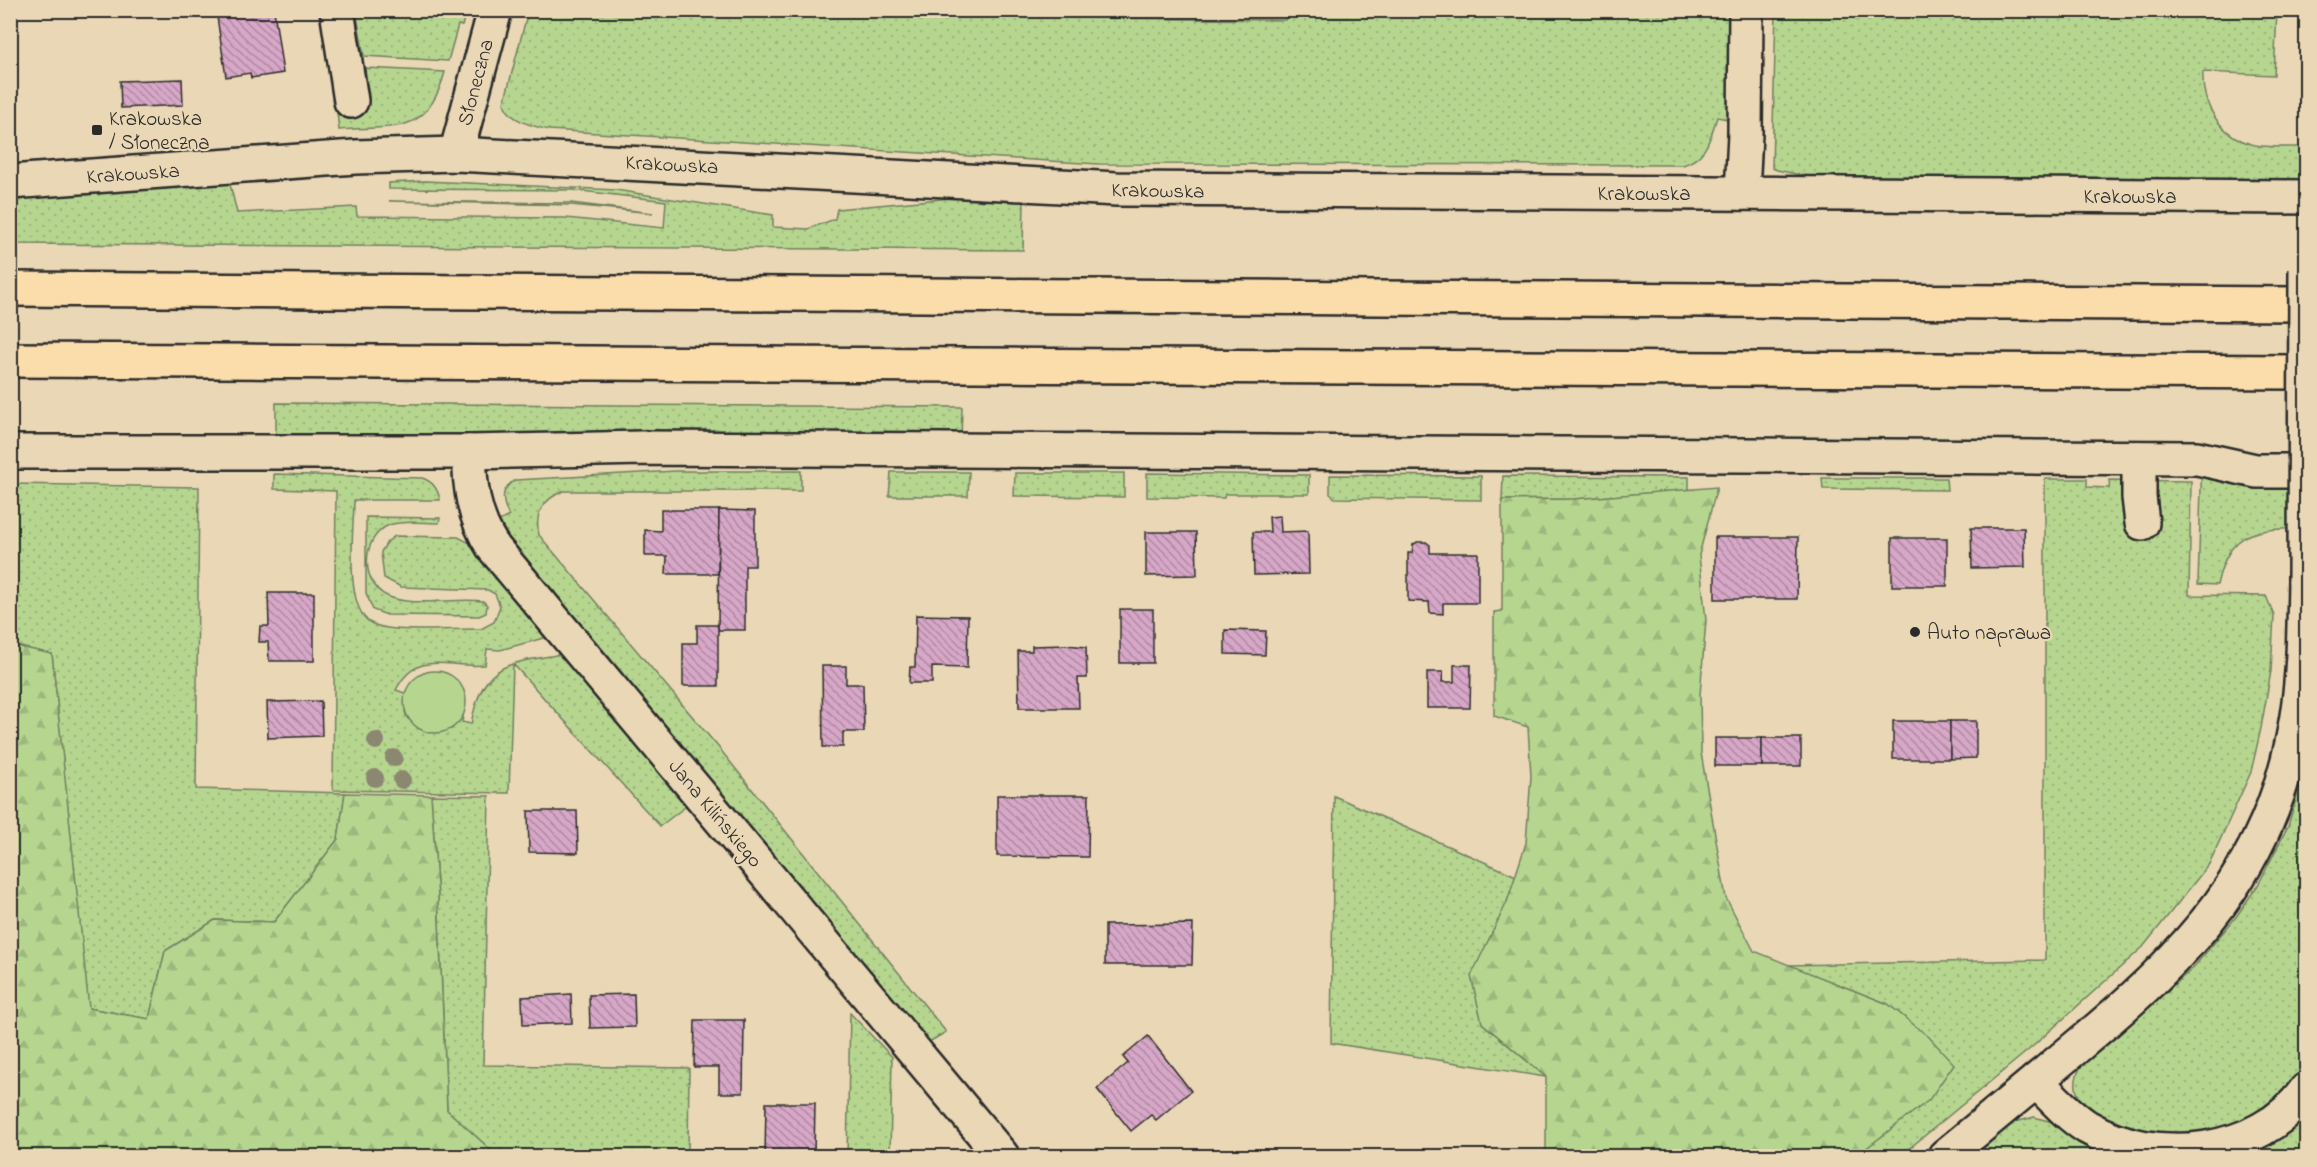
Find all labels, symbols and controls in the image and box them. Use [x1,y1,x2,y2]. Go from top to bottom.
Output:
street label: Słoneczna [451,36,503,129]
place label: Krakowska / Słoneczna [109,105,210,159]
marker: Krakowska / Słoneczna [90,123,104,137]
street label: Krakowska [625,149,719,183]
street label: Krakowska [86,157,181,193]
street label: Krakowska [1111,176,1205,208]
street label: Krakowska [1597,180,1691,210]
street label: Krakowska [2083,183,2177,213]
place label: Auto naprawa [1927,619,2051,649]
marker: Auto naprawa [1908,625,1922,639]
street label: Jana Kilińskiego [659,753,769,876]

